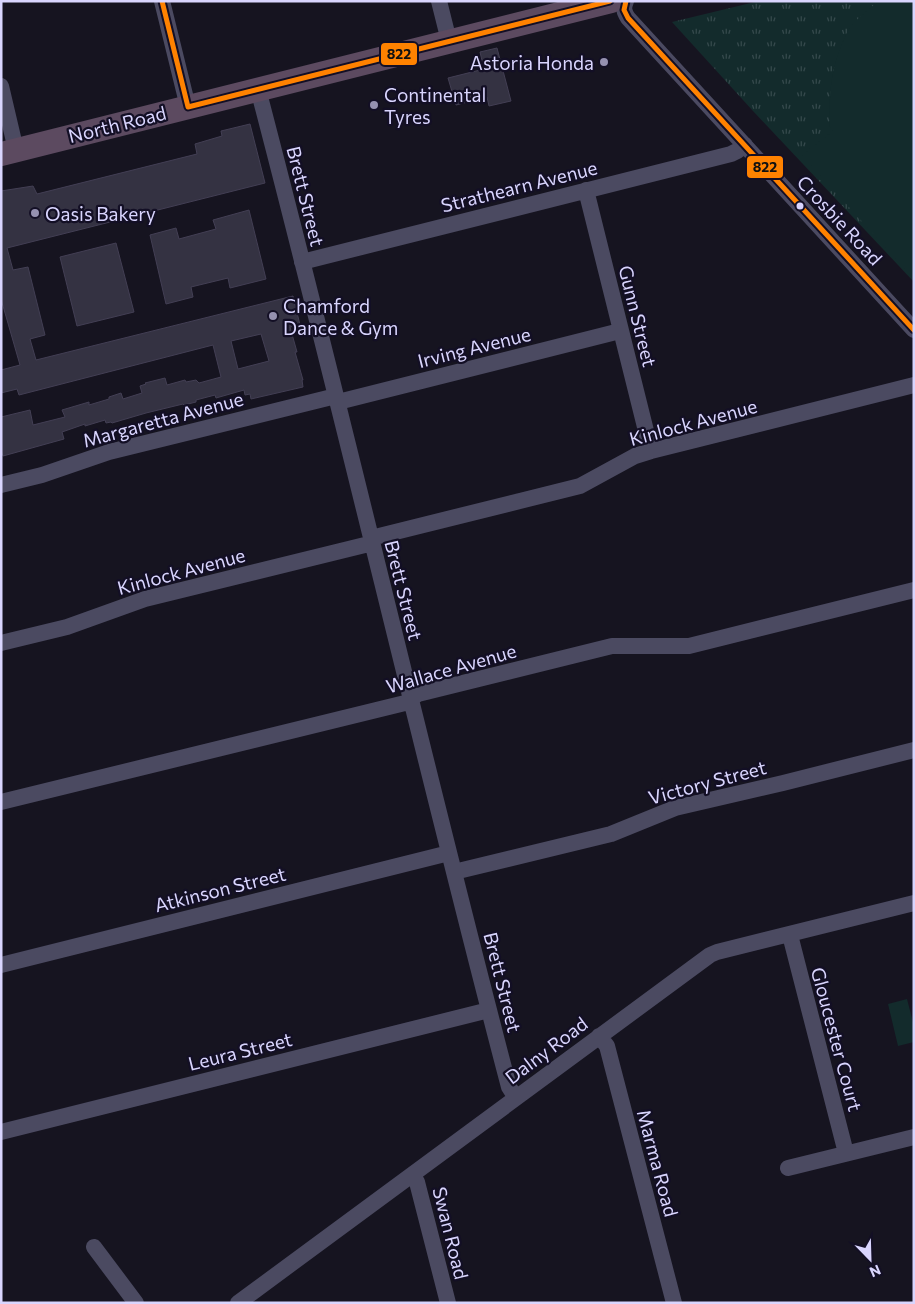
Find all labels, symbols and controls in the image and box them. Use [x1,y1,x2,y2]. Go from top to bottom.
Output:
line badge: 822 [380,42,418,66]
text: 822 [387,45,411,62]
place label: Astoria Honda [470,51,594,74]
marker: Astoria Honda [598,56,610,68]
place label: Continental Tyres [384,83,486,128]
marker: Continental Tyres [368,99,380,111]
street label: North Road [66,101,168,147]
street label: Brett Street [282,144,330,249]
street label: Strathearn Avenue [439,155,599,217]
line badge: 822 [746,155,784,179]
text: 822 [753,158,777,175]
street label: Crosbie Road [793,170,887,270]
unlabelled marker [795,201,805,211]
place label: Oasis Bakery [45,202,156,225]
marker: Oasis Bakery [29,207,41,219]
street label: Gunn Street [614,263,662,369]
place label: Chamford Dance & Gym [283,294,398,339]
marker: Chamford Dance & Gym [267,310,279,322]
street label: Irving Avenue [415,322,533,372]
street label: Margaretta Avenue [80,387,246,451]
street label: Kinlock Avenue [627,394,759,450]
street label: Brett Street [380,538,428,643]
street label: Kinlock Avenue [115,543,247,599]
street label: Wallace Avenue [383,638,519,698]
street label: Victory Street [646,755,769,809]
street label: Atkinson Street [152,862,288,916]
street label: Brett Street [479,930,527,1035]
street label: Gloucester Court [807,965,867,1114]
street label: Dalny Road [500,1012,592,1088]
street label: Leura Street [186,1027,294,1075]
street label: Marma Road [633,1107,683,1219]
street label: Swan Road [428,1184,474,1282]
north arrow [845,1234,895,1284]
text: N [867,1262,883,1281]

